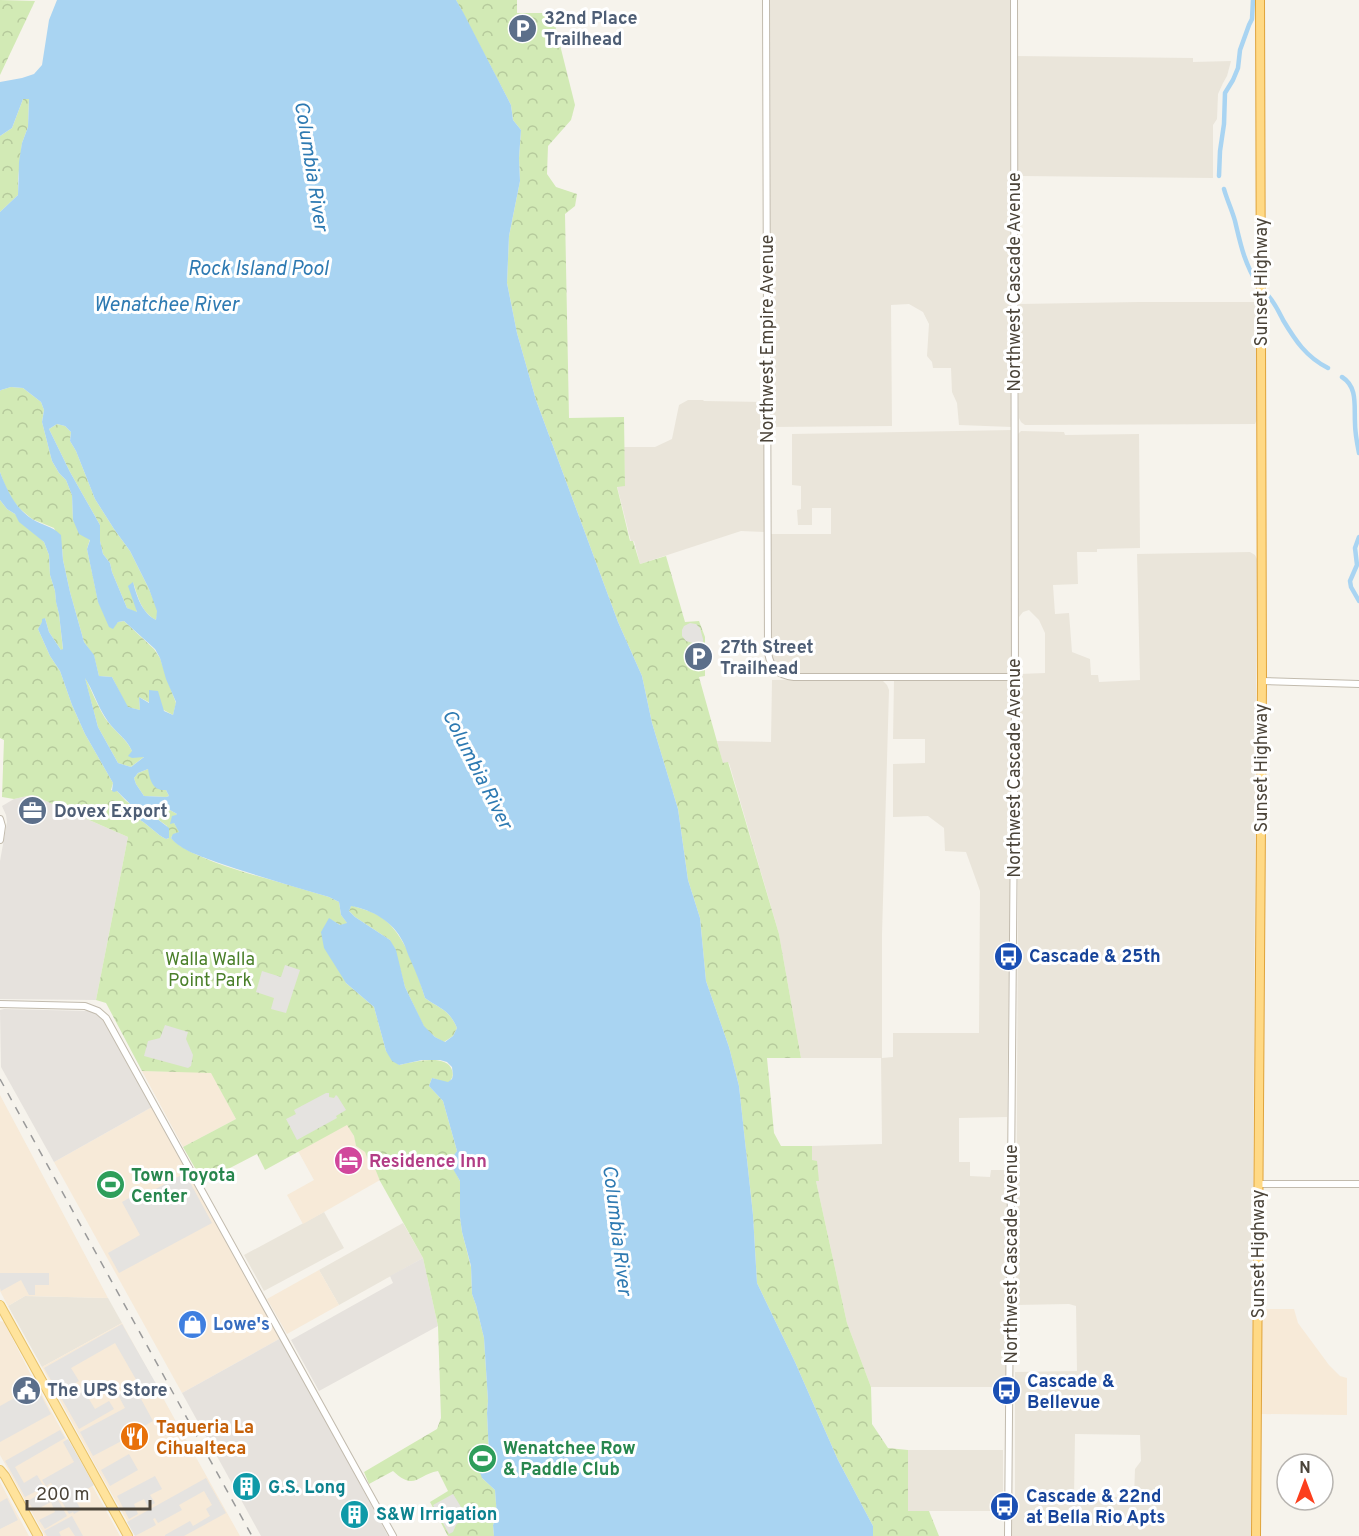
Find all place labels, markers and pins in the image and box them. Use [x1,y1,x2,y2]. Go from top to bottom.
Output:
place label: 32nd Place Trailhead [544,8,638,52]
parking icon: 32nd Place Trailhead [507,12,539,44]
place label: 27th Street Trailhead [720,637,814,681]
parking icon: 27th Street Trailhead [683,641,715,673]
office icon: Dovex Export [17,795,49,827]
place label: Dovex Export [54,801,168,824]
bus stop icon: Cascade & 25th [992,940,1024,972]
place label: Cascade & 25th [1029,946,1161,969]
hotel icon: Residence Inn [332,1145,364,1177]
place label: Residence Inn [369,1151,487,1174]
place label: Town Toyota Center [131,1165,235,1209]
sports icon: Town Toyota Center [94,1169,126,1201]
shop icon: Lowe's [176,1308,208,1340]
place label: Lowe's [213,1314,270,1337]
place label: Cascade & Bellevue [1027,1371,1115,1415]
public building icon: The UPS Store [10,1374,42,1406]
bus stop icon: Cascade & Bellevue [990,1375,1022,1407]
place label: The UPS Store [47,1380,168,1403]
place label: Taqueria La Cihualteca [156,1417,254,1461]
restaurant icon: Taqueria La Cihualteca [119,1421,151,1453]
place label: Wenatchee Row & Paddle Club [503,1438,636,1482]
sports icon: Wenatchee Row & Paddle Club [466,1442,498,1474]
building icon: G.S. Long [231,1471,263,1503]
place label: G.S. Long [268,1477,346,1500]
place label: Cascade & 22nd at Bella Rio Apts [1026,1486,1165,1530]
bus stop icon: Cascade & 22nd at Bella Rio Apts [989,1490,1021,1522]
building icon: S&W Irrigation [339,1498,371,1530]
place label: S&W Irrigation [376,1504,497,1527]

